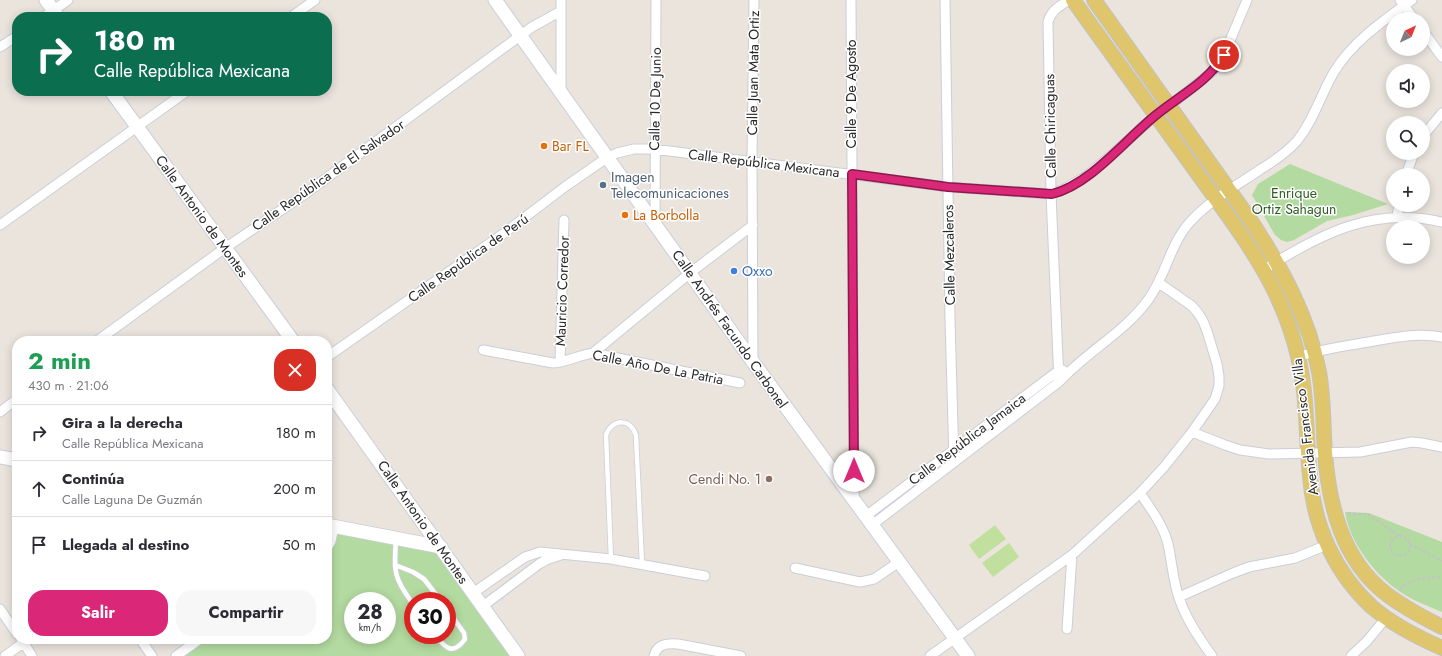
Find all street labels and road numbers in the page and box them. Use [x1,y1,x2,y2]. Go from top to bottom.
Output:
street label: Calle Juan Mata Ortiz [742,10,764,136]
street label: Calle 9 De Agosto [841,39,861,148]
street label: Calle 10 De Junio [644,47,666,151]
street label: Calle Chiricaguas [1039,73,1061,178]
street label: Calle República de El Salvador [248,114,409,236]
street label: Calle República Mexicana [687,144,841,182]
street label: Calle Antonio de Montes [151,151,253,281]
street label: Calle Mezcaleros [938,204,960,305]
street label: Calle República de Perú [404,209,532,307]
street label: Mauricio Corredor [550,235,574,346]
street label: Calle Andrés Facundo Carbonel [667,246,793,412]
street label: Calle Año De La Patria [591,344,725,390]
street label: Avenida Francisco Villa [1287,357,1323,497]
street label: Calle República Jamaica [904,388,1030,490]
street label: Calle Antonio de Montes [373,456,473,588]

